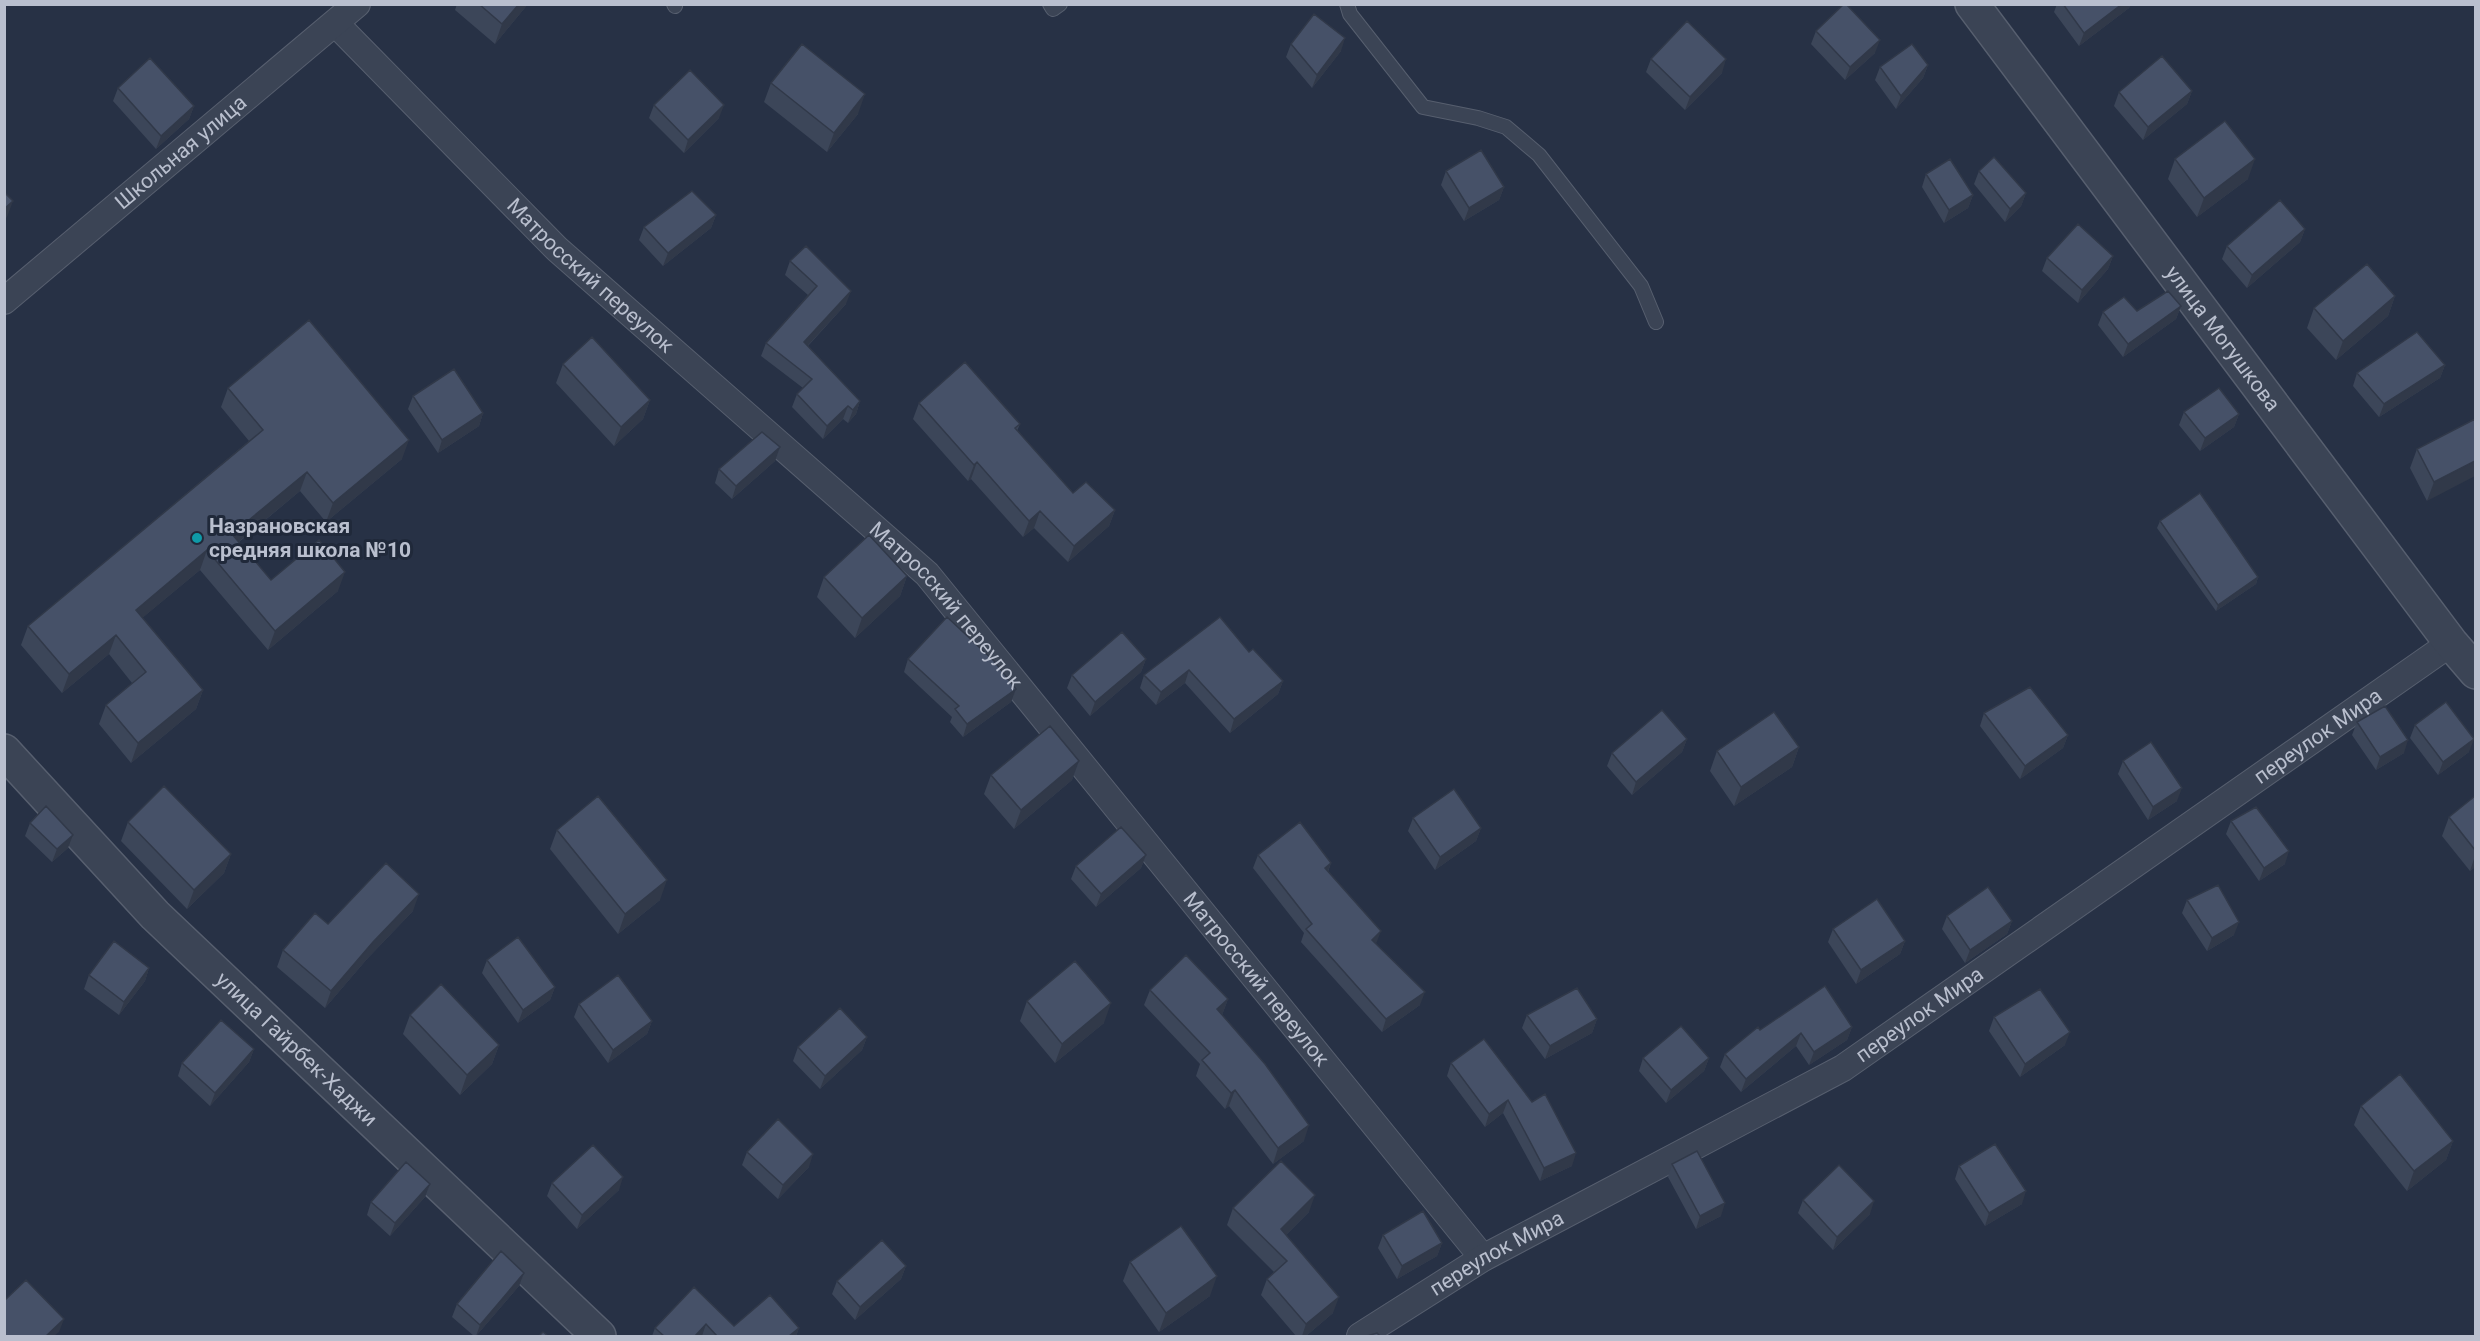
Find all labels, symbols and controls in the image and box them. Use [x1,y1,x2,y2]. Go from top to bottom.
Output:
street label: Школьная улица [110,90,251,214]
street label: Матросский переулок [502,193,679,358]
street label: улица Могушкова [2160,261,2285,416]
place label: Назрановская средняя школа №10 [209,514,411,562]
street label: Матросский переулок [865,517,1028,694]
marker: Назрановская средняя школа №10 [190,531,204,545]
street label: переулок Мира [2249,683,2386,789]
street label: Матросский переулок [1178,887,1335,1072]
street label: переулок Мира [1851,962,1988,1067]
street label: улица Гайрбек-Хаджи [211,967,382,1131]
street label: переулок Мира [1425,1206,1568,1301]

